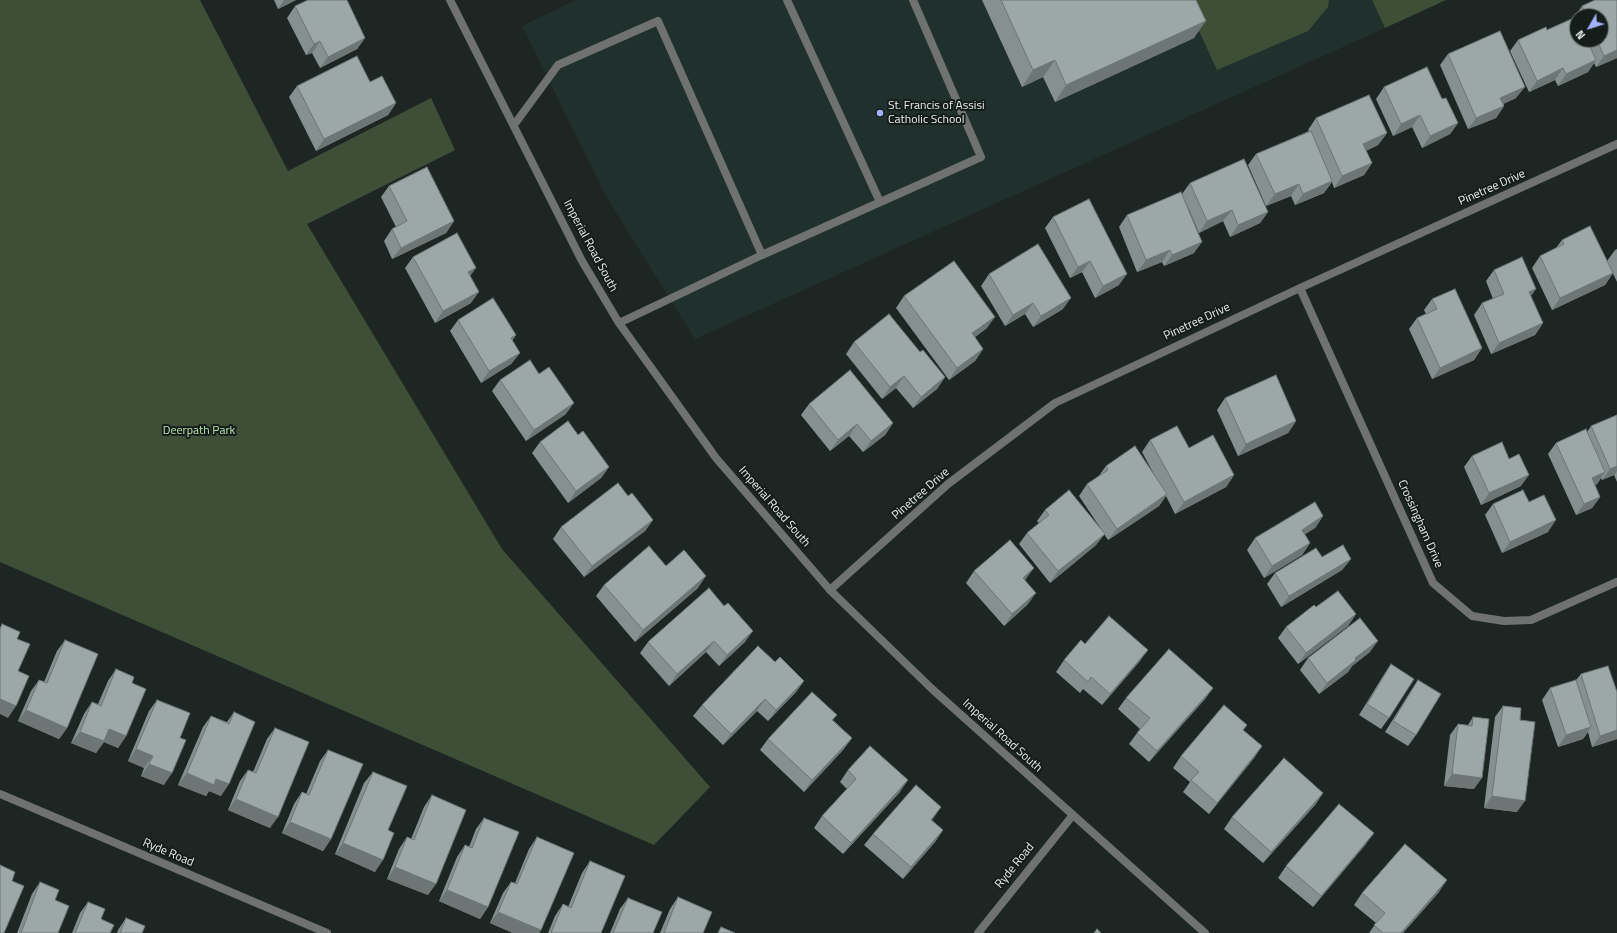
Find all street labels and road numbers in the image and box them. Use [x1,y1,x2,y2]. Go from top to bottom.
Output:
street label: Pinetree Drive [1456,167,1528,209]
street label: Imperial Road South [560,198,620,294]
street label: Pinetree Drive [1162,300,1232,344]
street label: Imperial Road South [735,464,813,550]
street label: Pinetree Drive [889,465,953,523]
street label: Crossingham Drive [1394,478,1446,570]
street label: Imperial Road South [959,697,1045,775]
street label: Ryde Road [140,836,196,870]
street label: Ryde Road [992,840,1038,892]

